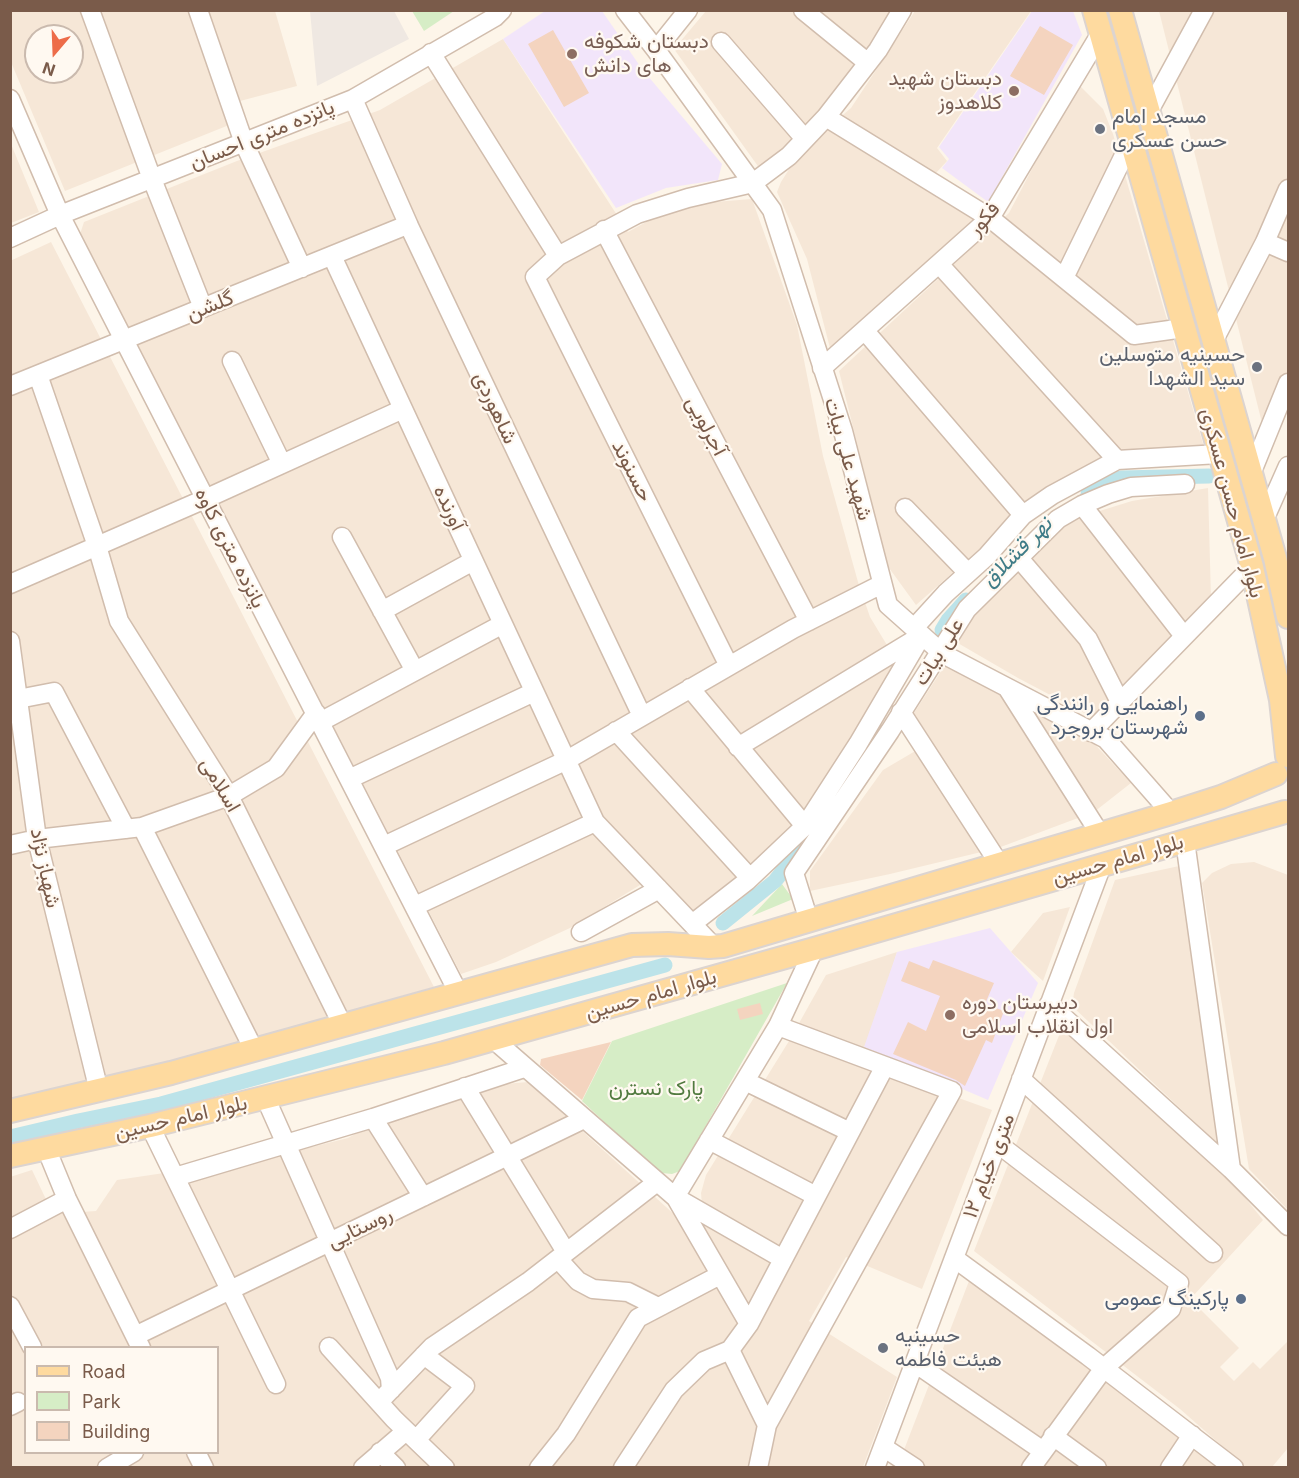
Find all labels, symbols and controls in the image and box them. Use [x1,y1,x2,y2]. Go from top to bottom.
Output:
north arrow [24,24,84,84]
place label: دبستان شکوفه های دانش [584,29,709,79]
marker: دبستان شکوفه های دانش [565,47,579,61]
text: N [40,58,58,81]
place label: دبستان شهید کلاهدوز [889,66,1002,116]
marker: دبستان شهید کلاهدوز [1007,84,1021,98]
street label: پانزده متری احسان [186,94,338,176]
place label: مسجد امام حسن عسکری [1112,104,1227,154]
marker: مسجد امام حسن عسکری [1093,122,1107,136]
street label: فکور [962,197,1006,241]
street label: گلشن [183,285,237,327]
place label: حسینیه متوسلین سید الشهدا [1099,342,1245,392]
marker: حسینیه متوسلین سید الشهدا [1250,360,1264,374]
street label: شاهوردی [467,368,523,448]
street label: آجرلویی [680,392,732,460]
street label: شهید علی بیات [818,395,878,523]
street label: بلوار امام حسن عسکری [1195,405,1269,601]
street label: حسنوند [606,436,658,506]
street label: آورنده [428,481,470,535]
street label: پانزده متری کاوه [189,484,271,612]
water label: نهر قشلاق [976,511,1058,593]
street label: علی بیات [908,614,970,690]
place label: راهنمایی و رانندگی شهرستان بروجرد [1036,691,1188,741]
marker: راهنمایی و رانندگی شهرستان بروجرد [1193,709,1207,723]
street label: اسلامی [194,753,246,817]
street label: شهباز نژاد [24,826,66,910]
street label: بلوار امام حسین [1049,829,1187,891]
street label: بلوار امام حسین [582,964,720,1026]
place label: دبیرستان دوره اول انقلاب اسلامی [962,990,1113,1040]
marker: دبیرستان دوره اول انقلاب اسلامی [943,1008,957,1022]
park label: پارک نسترن [609,1076,703,1102]
street label: بلوار امام حسین [112,1090,250,1146]
street label: ۱۲ متری خیام [957,1110,1021,1222]
street label: روستایی [323,1201,397,1255]
place label: پارکینگ عمومی [1104,1286,1229,1312]
marker: پارکینگ عمومی [1234,1292,1248,1306]
place label: حسینیه هیئت فاطمه [895,1323,1002,1373]
marker: حسینیه هیئت فاطمه [876,1341,890,1355]
legend [24,1346,219,1454]
text: Road [82,1361,125,1382]
text: Park [82,1391,121,1412]
text: Building [82,1421,150,1442]

